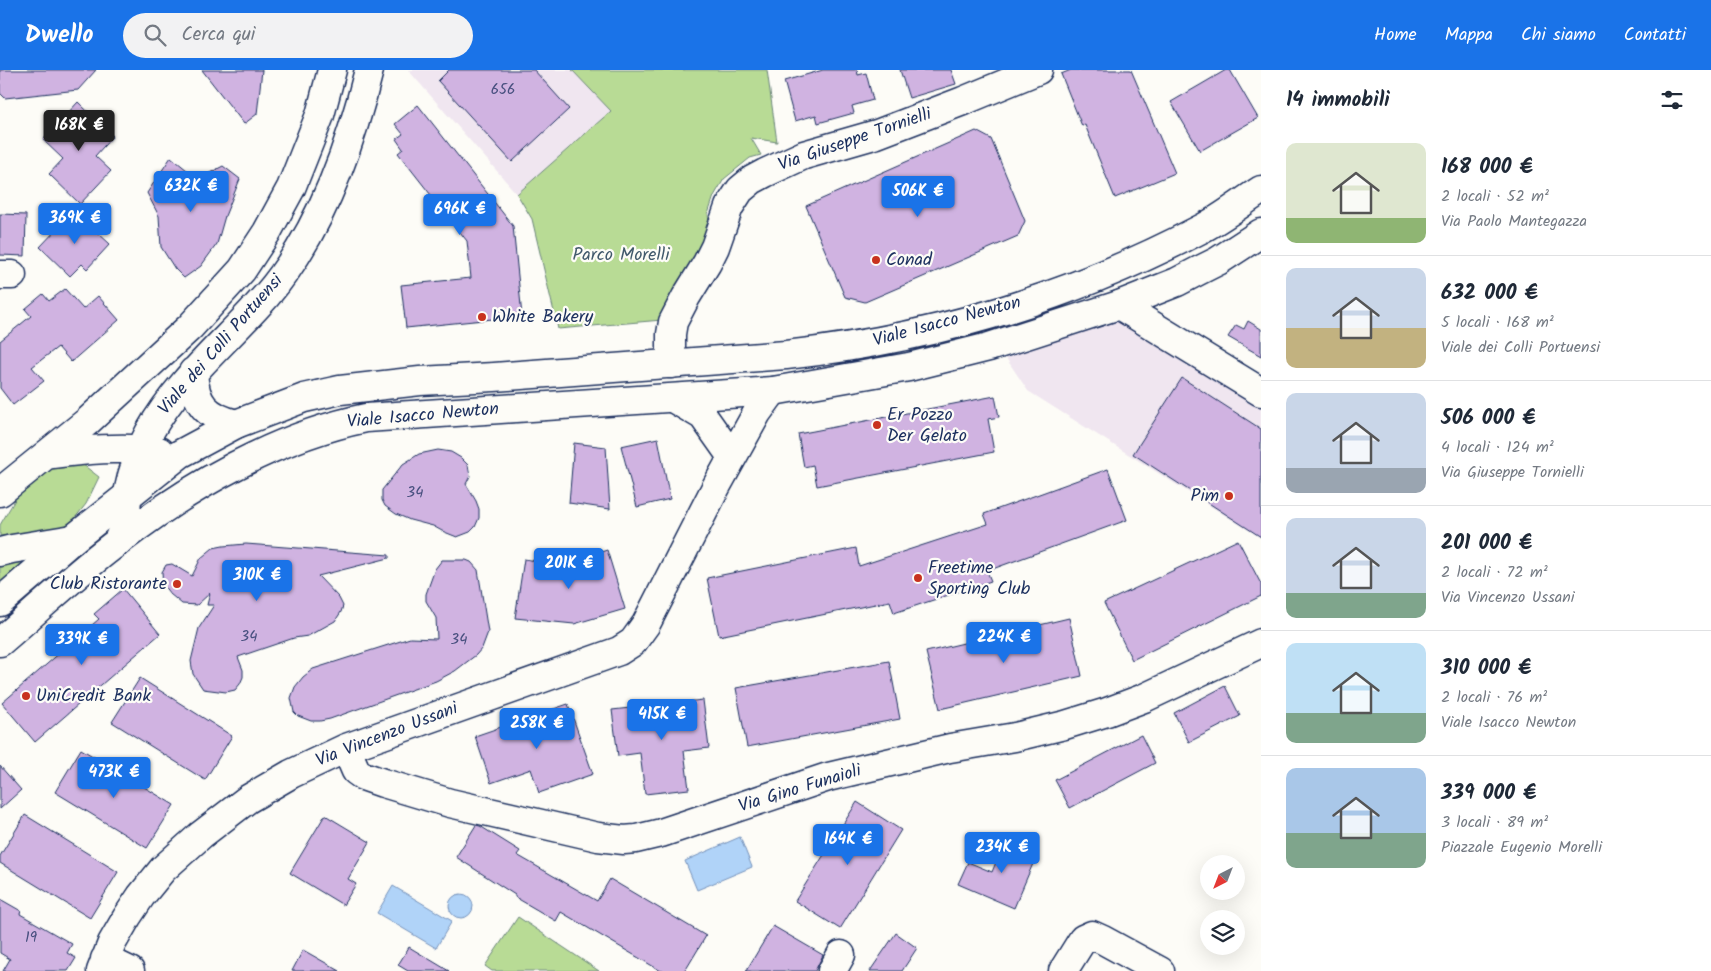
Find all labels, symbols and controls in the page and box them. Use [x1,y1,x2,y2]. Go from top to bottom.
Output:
search box [123,13,473,58]
text: Dwello [25,16,93,55]
text: Cerca qui [181,20,255,50]
icon: search [141,21,169,49]
text: Home [1374,21,1417,50]
text: Mappa [1445,21,1493,50]
text: Chi siamo [1521,21,1596,50]
text: Contatti [1624,21,1686,50]
house number: 656 [491,78,515,102]
text: 14 immobili [1286,84,1390,117]
icon: filters [1658,86,1686,114]
street label: Via Giuseppe Tornielli [774,100,936,180]
pin: 168K € [38,109,120,152]
text: 168K € [55,113,103,138]
text: 168 000 € [1441,151,1533,184]
icon: home [1326,163,1386,223]
pin: 632K € [150,170,232,213]
text: 632K € [165,174,217,199]
pin: 506K € [877,176,959,218]
text: 506K € [893,179,943,204]
text: 2 locali · 52 m² [1441,184,1549,209]
pin: 696K € [419,194,501,236]
text: 696K € [434,197,486,222]
pin: 369K € [34,202,116,245]
text: 369K € [49,206,101,231]
text: Via Paolo Mantegazza [1441,209,1587,234]
park label: Parco Morelli [572,241,670,270]
place label: Conad [886,246,933,275]
marker: Conad [870,254,882,266]
street label: Viale dei Colli Portuensi [151,267,291,422]
text: 632 000 € [1441,277,1538,310]
street label: Viale Isacco Newton [870,288,1024,356]
icon: home [1326,288,1386,348]
place label: White Bakery [492,303,594,332]
text: 5 locali · 168 m² [1441,310,1554,335]
marker: White Bakery [476,311,488,323]
text: Viale dei Colli Portuensi [1441,335,1600,360]
street label: Viale Isacco Newton [346,395,500,437]
place label: Er Pozzo Der Gelato [887,401,967,451]
text: 506 000 € [1441,402,1536,435]
icon: home [1326,413,1386,473]
marker: Er Pozzo Der Gelato [871,419,883,431]
text: 4 locali · 124 m² [1441,435,1554,460]
text: Via Giuseppe Tornielli [1441,460,1584,485]
house number: 34 [407,481,423,505]
place label: Pim [1191,482,1219,511]
marker: Pim [1223,490,1235,502]
text: 201 000 € [1441,527,1532,560]
icon: home [1326,538,1386,598]
pin: 201K € [528,548,610,590]
text: 201K € [545,551,593,576]
place label: Freetime Sporting Club [928,554,1031,604]
pin: 310K € [216,560,298,602]
text: 2 locali · 72 m² [1441,560,1548,585]
text: 310K € [233,563,281,588]
place label: Club Ristorante [50,570,167,599]
marker: Freetime Sporting Club [912,572,924,584]
marker: Club Ristorante [171,578,183,590]
text: Via Vincenzo Ussani [1441,585,1575,610]
pin: 224K € [963,622,1045,664]
pin: 339K € [41,624,123,666]
house number: 34 [241,625,257,649]
text: 224K € [977,625,1031,650]
text: 339K € [56,627,108,652]
house number: 34 [451,628,467,652]
text: 310 000 € [1441,652,1531,685]
icon: home [1326,663,1386,723]
place label: UniCredit Bank [36,682,151,711]
text: 2 locali · 76 m² [1441,685,1547,710]
marker: UniCredit Bank [20,690,32,702]
street label: Via Vincenzo Ussani [312,694,463,775]
pin: 415K € [621,698,703,741]
text: 415K € [638,702,686,727]
pin: 258K € [496,708,578,750]
text: Viale Isacco Newton [1441,710,1576,735]
text: 258K € [511,711,563,736]
pin: 473K € [73,756,155,799]
street label: Via Gino Funaioli [735,756,866,821]
text: 473K € [89,760,139,785]
text: 339 000 € [1441,777,1536,810]
icon: home [1326,788,1386,848]
text: 3 locali · 89 m² [1441,810,1548,835]
pin: 164K € [807,824,889,866]
text: 164K € [824,827,872,852]
pin: 234K € [961,832,1043,874]
text: 234K € [976,835,1028,860]
text: Piazzale Eugenio Morelli [1441,835,1602,860]
north arrow [1200,855,1245,900]
map controls [1200,855,1245,955]
button: layers [1200,910,1245,955]
house number: 19 [25,926,38,950]

